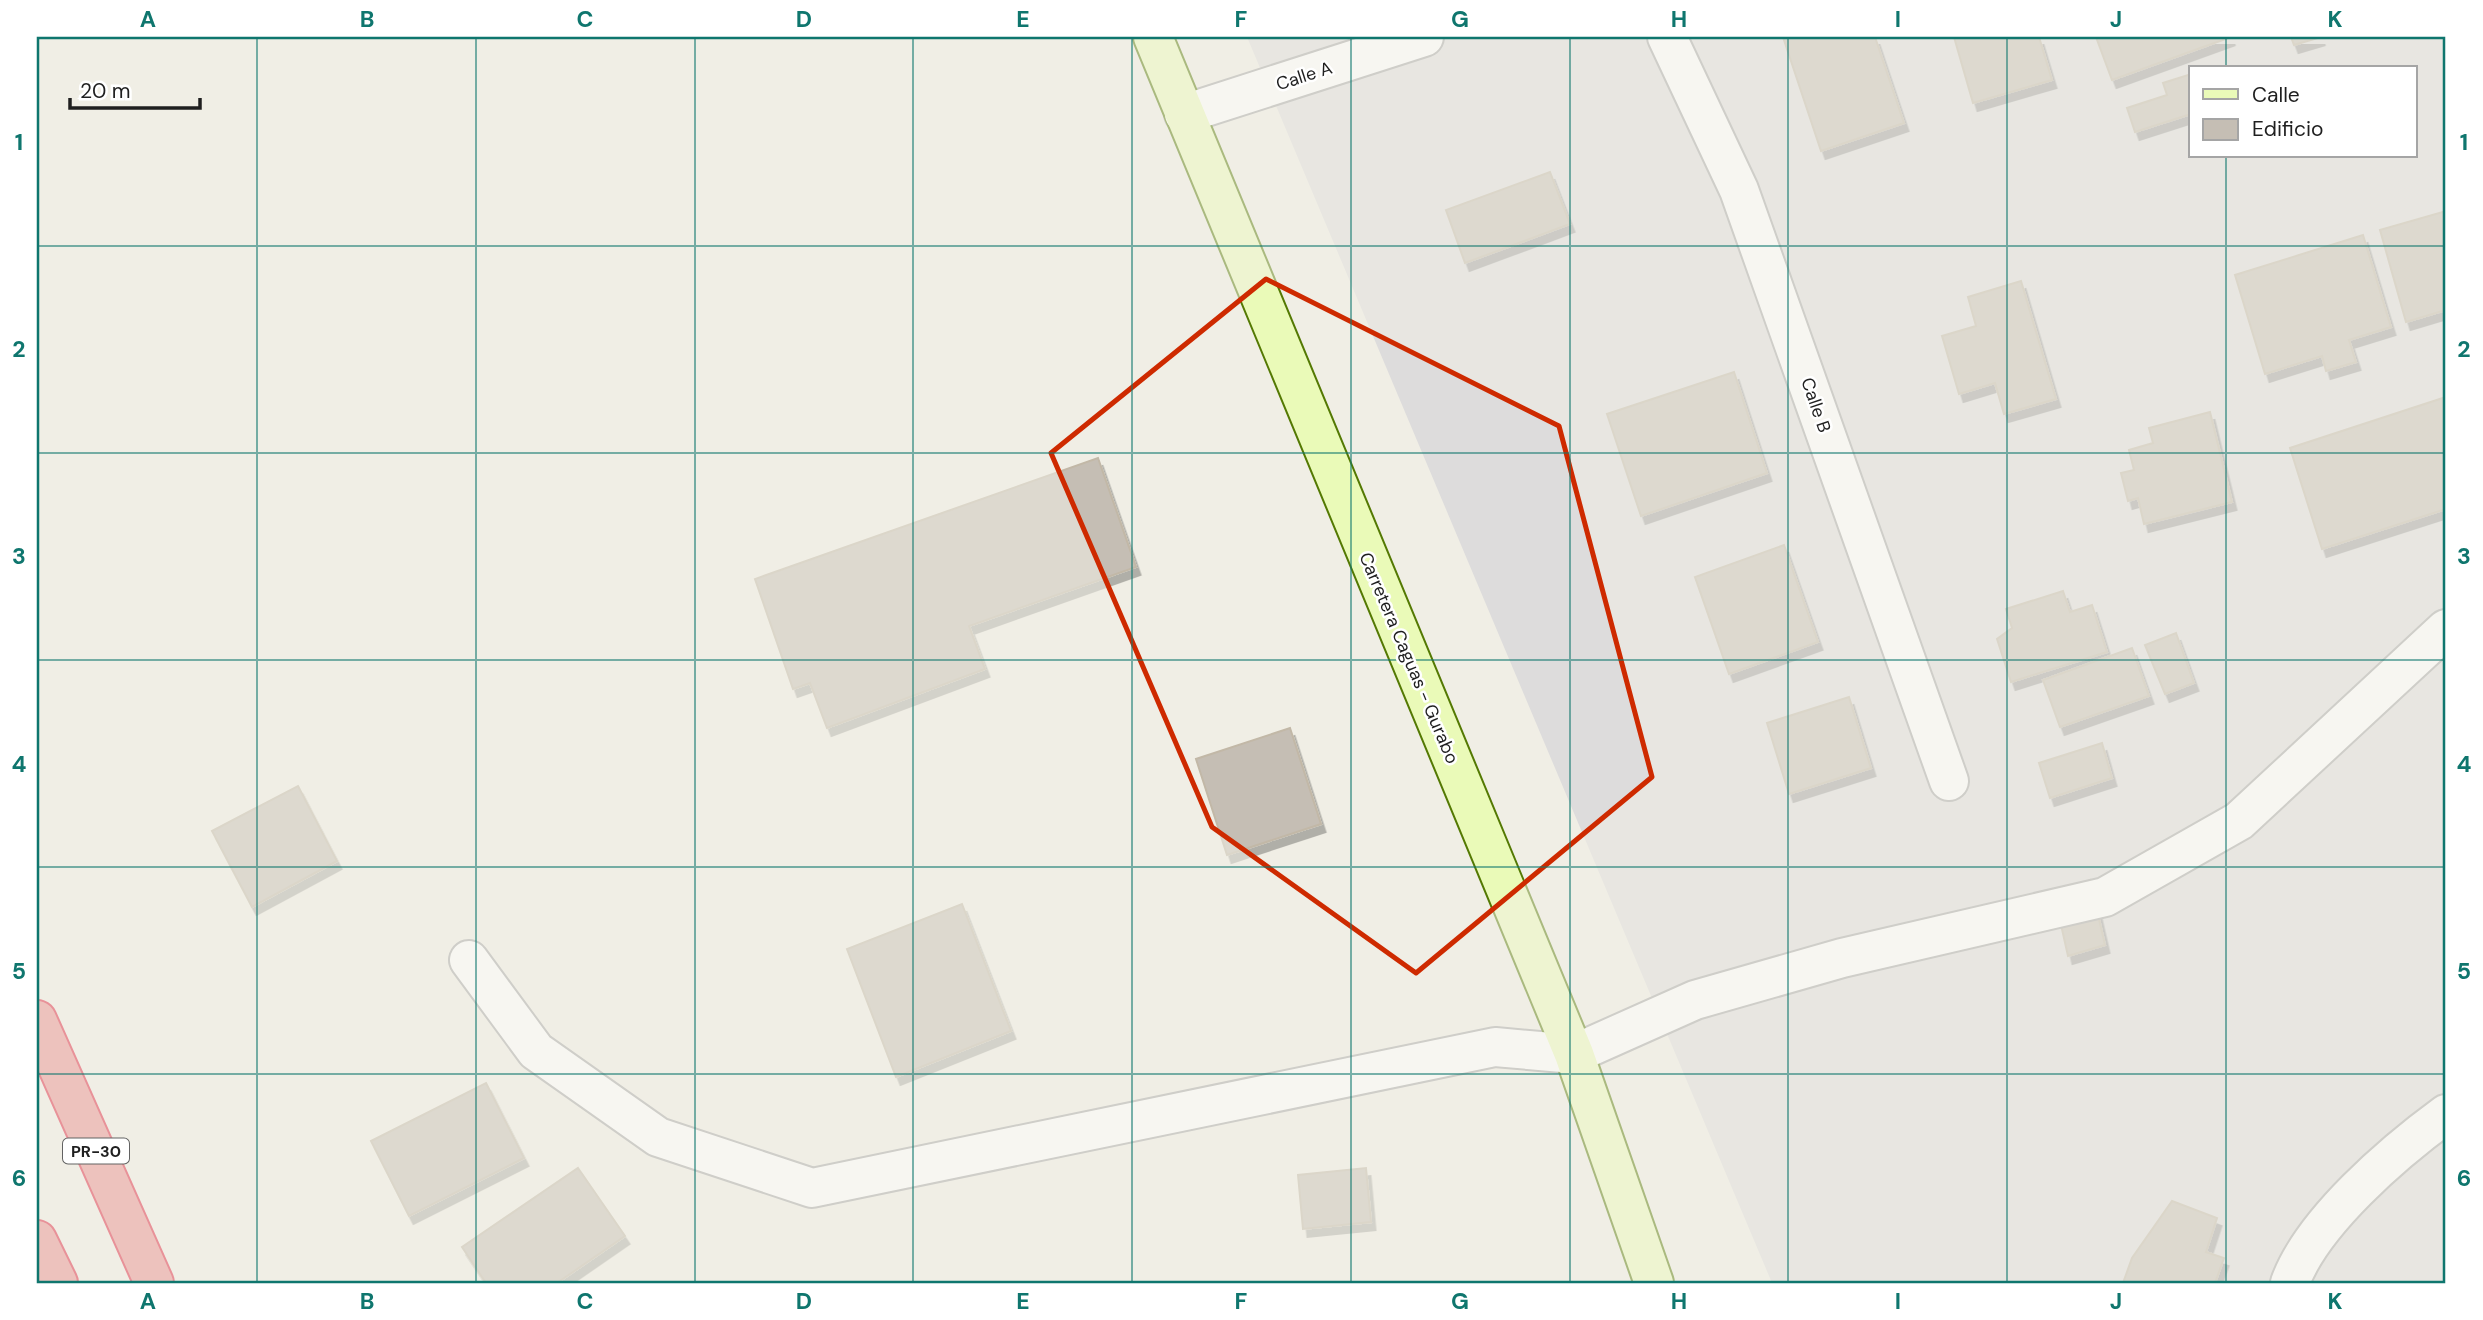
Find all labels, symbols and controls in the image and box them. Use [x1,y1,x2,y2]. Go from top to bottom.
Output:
text: A [140,4,156,34]
text: B [360,4,374,34]
text: C [577,4,593,34]
text: D [796,4,812,34]
text: E [1016,4,1030,34]
text: F [1235,4,1248,34]
text: G [1451,4,1469,34]
text: H [1671,4,1687,34]
text: I [1895,4,1901,34]
text: J [2110,4,2122,34]
text: K [2327,4,2343,34]
street label: Calle A [1273,56,1335,96]
scale bar [70,66,200,110]
legend [2189,66,2416,158]
text: 20 m [80,77,131,105]
text: Calle [2252,81,2300,109]
text: Edificio [2252,115,2323,143]
text: 1 [15,127,23,157]
text: 1 [2460,127,2468,157]
text: 2 [12,334,26,364]
text: 2 [2457,334,2471,364]
street label: Calle B [1795,374,1837,436]
text: 3 [12,541,26,571]
text: 3 [2457,541,2471,571]
street label: Carretera Caguas - Gurabo [1354,549,1464,767]
text: 4 [12,749,27,779]
text: 4 [2457,749,2472,779]
text: 5 [12,956,26,986]
text: 5 [2457,956,2471,986]
road number: PR-30 [63,1138,129,1163]
text: 6 [12,1163,26,1193]
text: 6 [2457,1163,2471,1193]
text: A [140,1286,156,1316]
text: B [360,1286,374,1316]
text: C [577,1286,593,1316]
text: D [796,1286,812,1316]
text: E [1016,1286,1030,1316]
text: F [1235,1286,1248,1316]
text: G [1451,1286,1469,1316]
text: H [1671,1286,1687,1316]
text: I [1895,1286,1901,1316]
text: J [2110,1286,2122,1316]
text: K [2327,1286,2343,1316]

